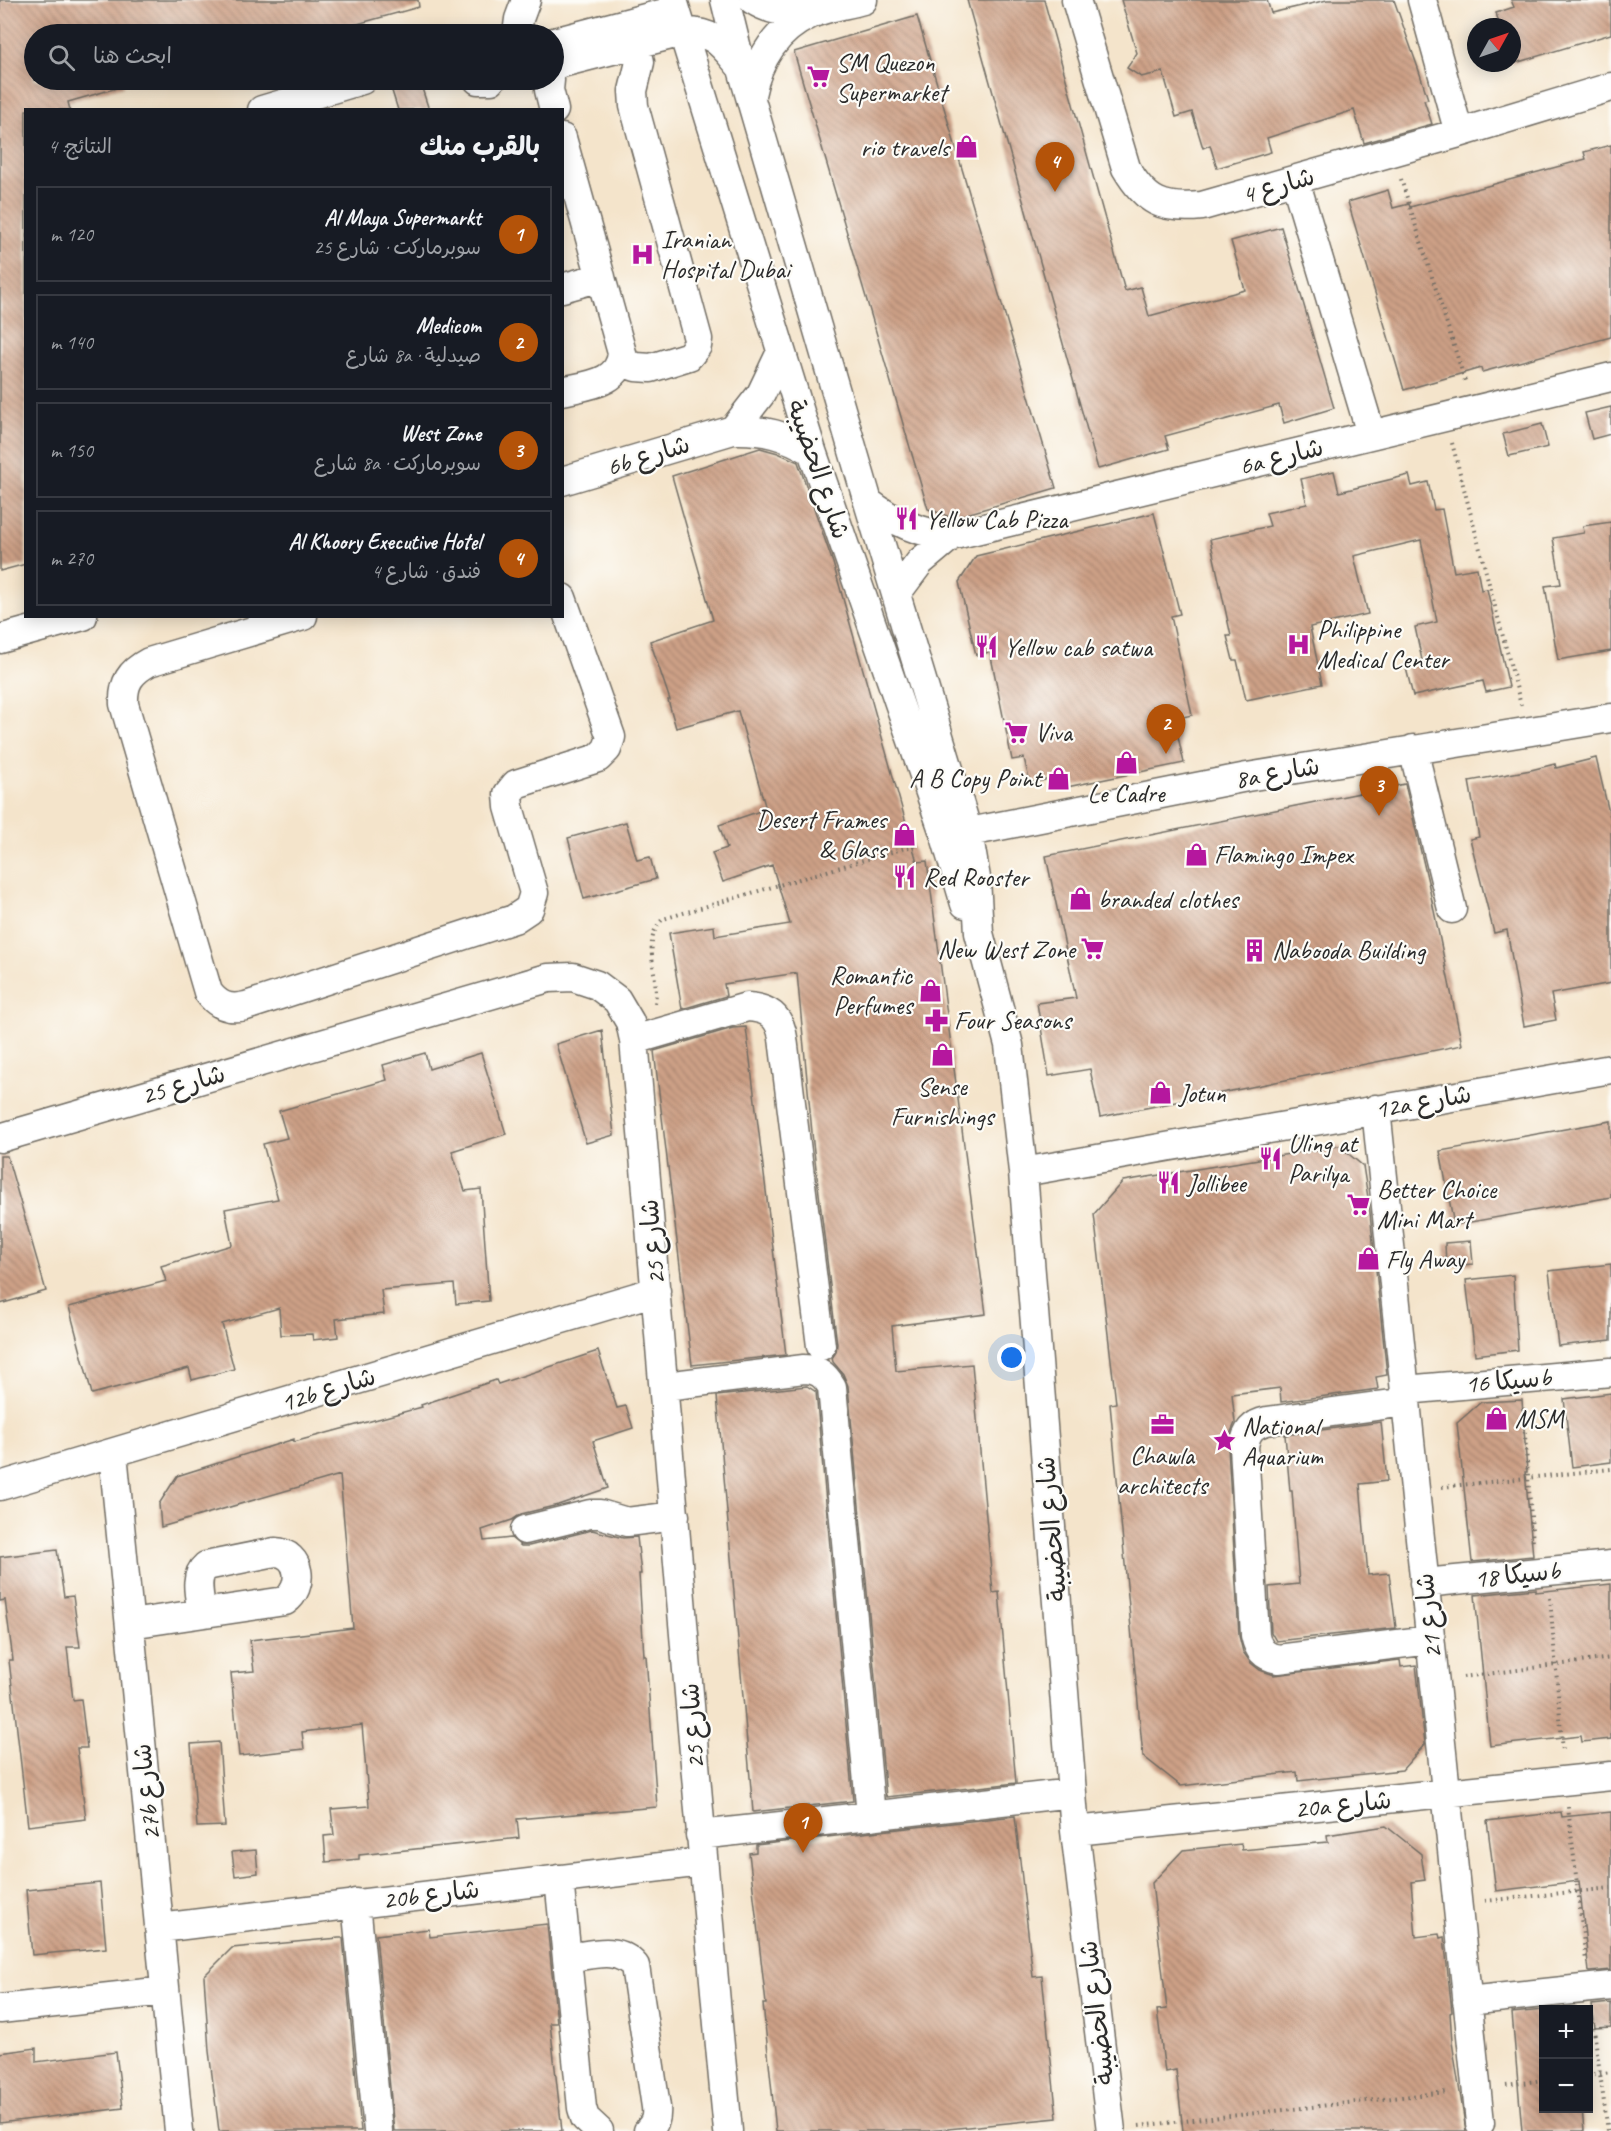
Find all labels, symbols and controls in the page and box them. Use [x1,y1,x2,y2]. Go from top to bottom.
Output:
north arrow [1467,18,1521,72]
search box [24,24,564,90]
icon: search [45,41,78,74]
text: ابحث هنا [93,42,172,70]
place label: SM Quezon Supermarket [836,46,950,109]
supermarket icon: SM Quezon Supermarket [805,64,831,90]
text: بالقرب منك [420,130,540,163]
place label: rio travels [860,131,951,164]
text: النتائج: 4 [48,134,112,159]
shop icon: rio travels [954,134,980,160]
pin: 4 [1036,142,1074,192]
street label: شارع 4 [1238,159,1319,213]
text: Al Maya Supermarkt [324,204,481,232]
text: 120 m [50,222,93,247]
text: 1 [514,222,523,247]
place label: Iranian Hospital Dubai [661,223,793,286]
text: سوبرماركت · شارع 25 [314,235,481,260]
hospital icon: Iranian Hospital Dubai [630,241,656,267]
text: Medicom [416,312,481,340]
text: 140 m [50,330,93,355]
text: 2 [514,330,523,355]
text: صيدلية · 8a شارع [346,343,481,368]
street label: شارع الحضيبة [778,395,858,544]
text: West Zone [400,420,481,448]
street label: 6b شارع [602,427,694,485]
street label: 6a شارع [1236,430,1327,484]
text: 150 m [50,438,93,463]
text: 3 [514,438,523,463]
text: سوبرماركت · 8a شارع [314,451,481,476]
place label: Yellow Cab Pizza [925,503,1069,536]
restaurant icon: Yellow Cab Pizza [894,506,920,532]
text: Al Khoory Executive Hotel [289,528,481,556]
text: 270 m [50,546,93,571]
text: 4 [514,546,523,571]
text: فندق · شارع 4 [372,559,481,584]
place label: Philippine Medical Center [1317,613,1451,676]
place label: Yellow cab satwa [1004,631,1154,664]
hospital icon: Philippine Medical Center [1286,631,1312,657]
restaurant icon: Yellow cab satwa [973,634,999,660]
pin: 2 [1146,704,1186,754]
place label: Viva [1035,716,1073,749]
supermarket icon: Viva [1004,719,1030,745]
shop icon: Le Cadre [1113,749,1139,775]
street label: 8a شارع [1232,749,1322,797]
place label: A B Copy Point [909,762,1043,795]
shop icon: A B Copy Point [1046,765,1072,791]
pin: 3 [1360,766,1398,816]
place label: Le Cadre [1088,777,1166,810]
place label: Desert Frames & Glass [756,803,888,866]
shop icon: Desert Frames & Glass [891,821,917,847]
place label: Flamingo Impex [1214,838,1355,871]
shop icon: Flamingo Impex [1183,841,1209,867]
place label: Red Rooster [923,861,1031,894]
restaurant icon: Red Rooster [892,864,918,890]
place label: branded clothes [1098,883,1240,916]
shop icon: branded clothes [1067,886,1093,912]
place label: New West Zone [937,933,1078,966]
place label: Nabooda Building [1272,934,1427,967]
supermarket icon: New West Zone [1080,936,1106,962]
building icon: Nabooda Building [1241,937,1267,963]
place label: Romantic Perfumes [830,959,914,1022]
shop icon: Romantic Perfumes [917,977,943,1003]
place label: Four Seasons [954,1004,1073,1037]
pharmacy icon: Four Seasons [923,1007,949,1033]
shop icon: Sense Furnishings [929,1042,955,1068]
street label: شارع 25 [137,1057,229,1113]
place label: Sense Furnishings [891,1070,995,1133]
place label: Jotun [1177,1077,1226,1110]
street label: 12a شارع [1372,1077,1474,1127]
shop icon: Jotun [1148,1080,1174,1106]
place label: Uling at Parilya [1288,1127,1359,1190]
restaurant icon: Uling at Parilya [1257,1145,1283,1171]
place label: Jollibee [1185,1167,1248,1200]
restaurant icon: Jollibee [1156,1170,1182,1196]
place label: Better Choice Mini Mart [1377,1173,1498,1236]
supermarket icon: Better Choice Mini Mart [1346,1191,1372,1217]
street label: شارع 25 [632,1198,674,1286]
place label: Fly Away [1386,1243,1466,1276]
shop icon: Fly Away [1355,1246,1381,1272]
your location [997,1343,1026,1372]
street label: 12b شارع [277,1359,380,1420]
street label: سيكا 16b [1464,1360,1554,1401]
place label: MSM [1515,1402,1565,1435]
shop icon: MSM [1484,1405,1510,1431]
place label: National Aquarium [1242,1410,1324,1473]
office icon: Chawla architects [1149,1411,1175,1437]
place icon: National Aquarium [1211,1428,1237,1454]
place label: Chawla architects [1117,1439,1209,1502]
street label: شارع الحضيبة [1029,1455,1075,1603]
street label: سيكا 18b [1473,1553,1563,1595]
street label: شارع 21 [1408,1571,1450,1660]
street label: شارع 25 [673,1682,713,1770]
street label: 27b شارع [125,1742,169,1842]
street label: 20a شارع [1293,1783,1393,1827]
pin: 1 [784,1804,822,1853]
street label: 20b شارع [381,1872,481,1918]
street label: شارع الحضيبة [1071,1939,1123,2087]
map controls [1539,2005,1593,2113]
button: + [1539,2005,1593,2059]
button: − [1539,2059,1593,2113]

